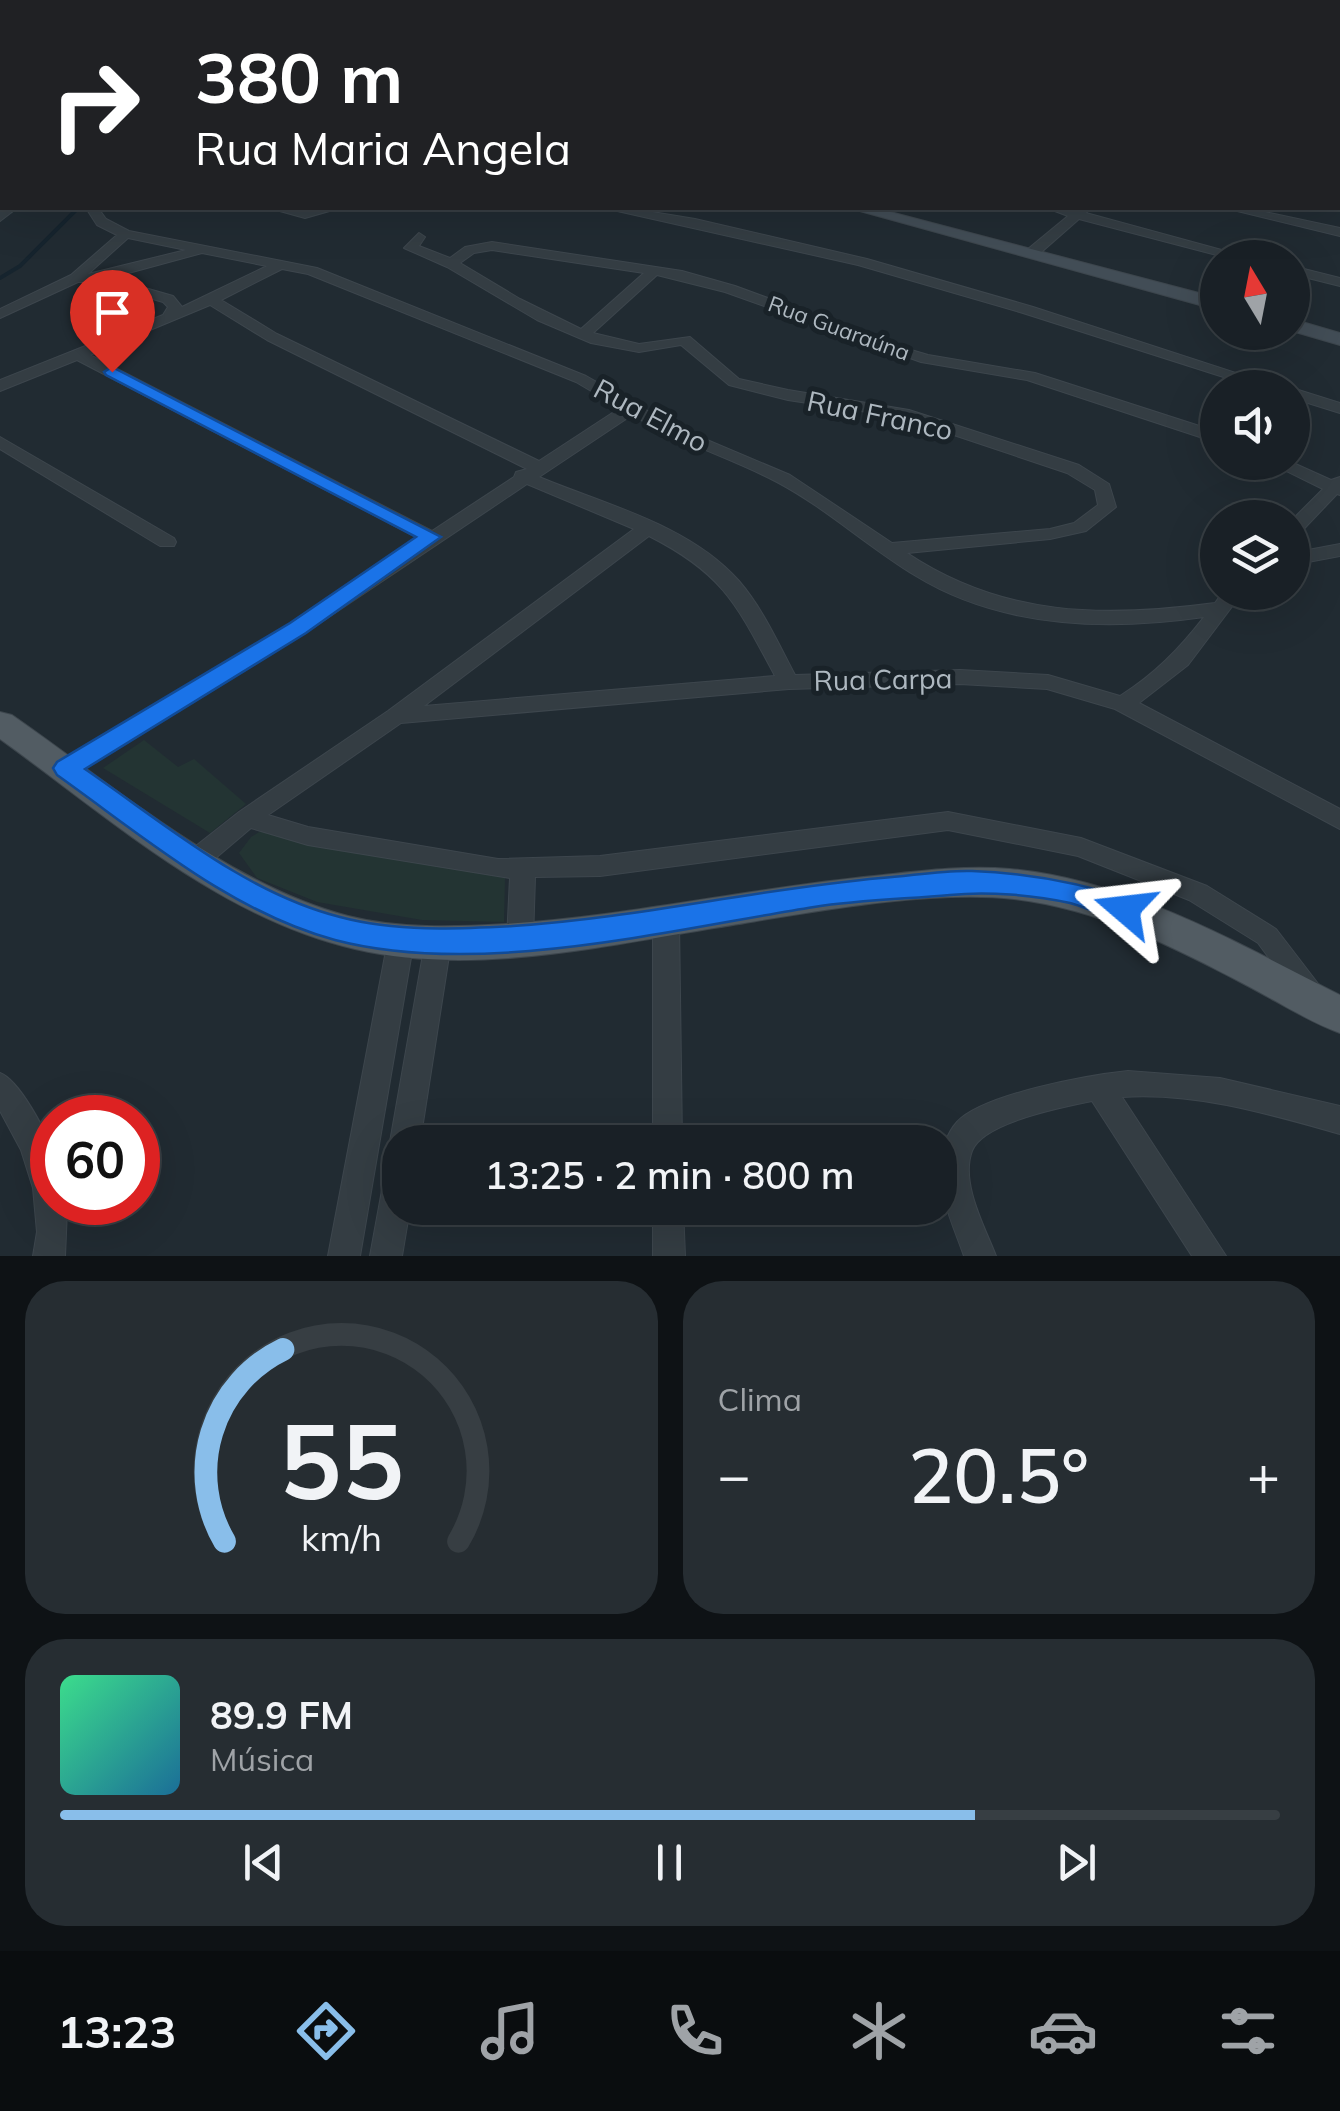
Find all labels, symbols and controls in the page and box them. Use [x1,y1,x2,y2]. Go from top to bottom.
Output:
text: 380 m [195,33,403,121]
icon: right [30,40,160,170]
text: Rua Maria Angela [195,120,571,176]
north arrow [1200,240,1310,350]
map controls [1200,240,1310,610]
pin [70,270,155,373]
icon: arrive [85,285,140,340]
street label: Rua Guaraúna [764,289,914,367]
button: sound [1200,370,1310,480]
street label: Rua Elmo [588,371,714,459]
street label: Rua Franco [804,383,956,447]
button: layers [1200,500,1310,610]
street label: Rua Carpa [813,660,953,698]
position arrow [1073,857,1177,961]
speed limit sign: 60 [30,1095,160,1225]
text: 13:25 · 2 min · 800 m [484,1151,855,1199]
text: Clima [718,1379,802,1419]
text: 55 [279,1394,404,1525]
text: 20.5° [908,1428,1089,1522]
text: − [718,1440,751,1509]
text: + [1247,1440,1280,1509]
text: km/h [301,1515,382,1560]
text: 89.9 FM [210,1691,353,1739]
text: Música [210,1739,314,1779]
icon: previous [236,1835,291,1890]
icon: pause [642,1835,697,1890]
icon: next [1049,1835,1104,1890]
icon: directions [291,1996,361,2066]
icon: music [475,1996,545,2066]
icon: phone [660,1996,730,2066]
icon: climate [844,1996,914,2066]
icon: car [1028,1996,1098,2066]
icon: filters [1213,1996,1283,2066]
text: 13:23 [57,2003,176,2059]

